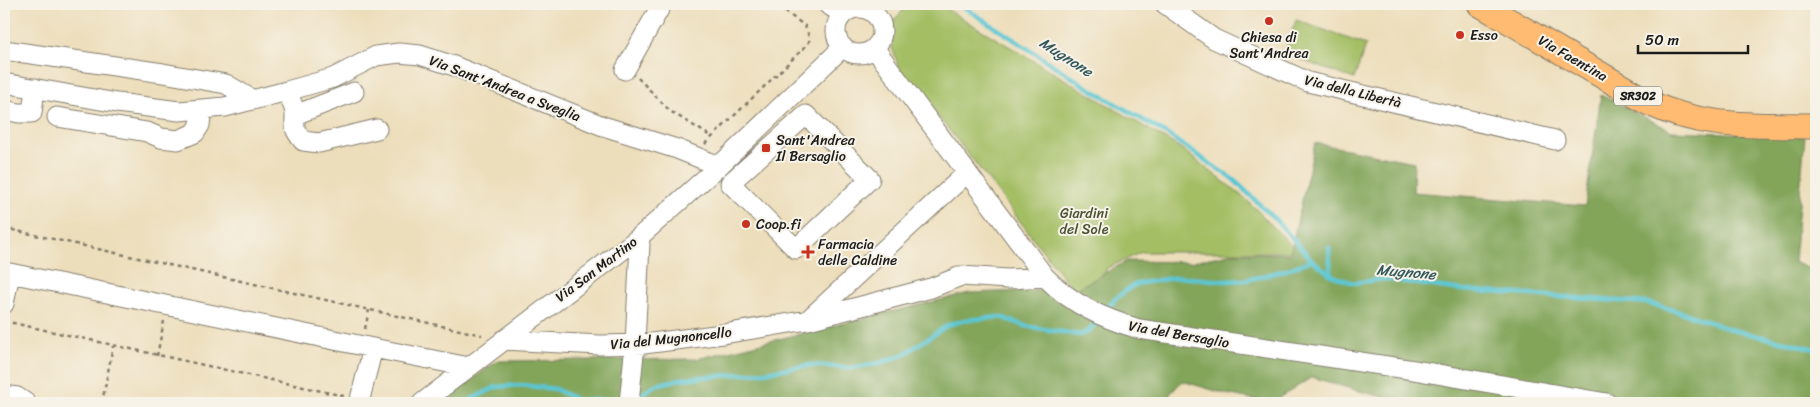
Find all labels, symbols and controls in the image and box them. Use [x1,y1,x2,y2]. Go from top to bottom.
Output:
marker: Chiesa di Sant'Andrea [1263,15,1275,27]
scale bar [1638,22,1748,54]
place label: Esso [1470,23,1498,48]
place label: Chiesa di Sant'Andrea [1230,25,1309,66]
text: 50 m [1645,27,1680,53]
street label: Via Faentina [1533,28,1612,88]
marker: Esso [1454,29,1466,41]
water label: Mugnone [1034,30,1099,85]
street label: Via Sant'Andrea a Sveglia [425,48,584,129]
street label: Via della Libertà [1302,67,1404,116]
road number: SR302 [1614,86,1662,105]
place label: Sant'Andrea Il Bersaglio [775,128,856,169]
marker: Sant'Andrea Il Bersaglio [760,142,772,154]
park label: Giardini del Sole [1060,201,1109,242]
place label: Coop.fi [756,212,802,237]
marker: Coop.fi [740,218,752,230]
street label: Via San Martino [550,230,643,309]
place label: Farmacia delle Caldine [818,232,897,273]
marker: Farmacia delle Caldine [802,246,814,258]
water label: Mugnone [1376,256,1438,288]
street label: Via del Bersaglio [1127,313,1231,356]
street label: Via del Mugnoncello [609,320,733,357]

